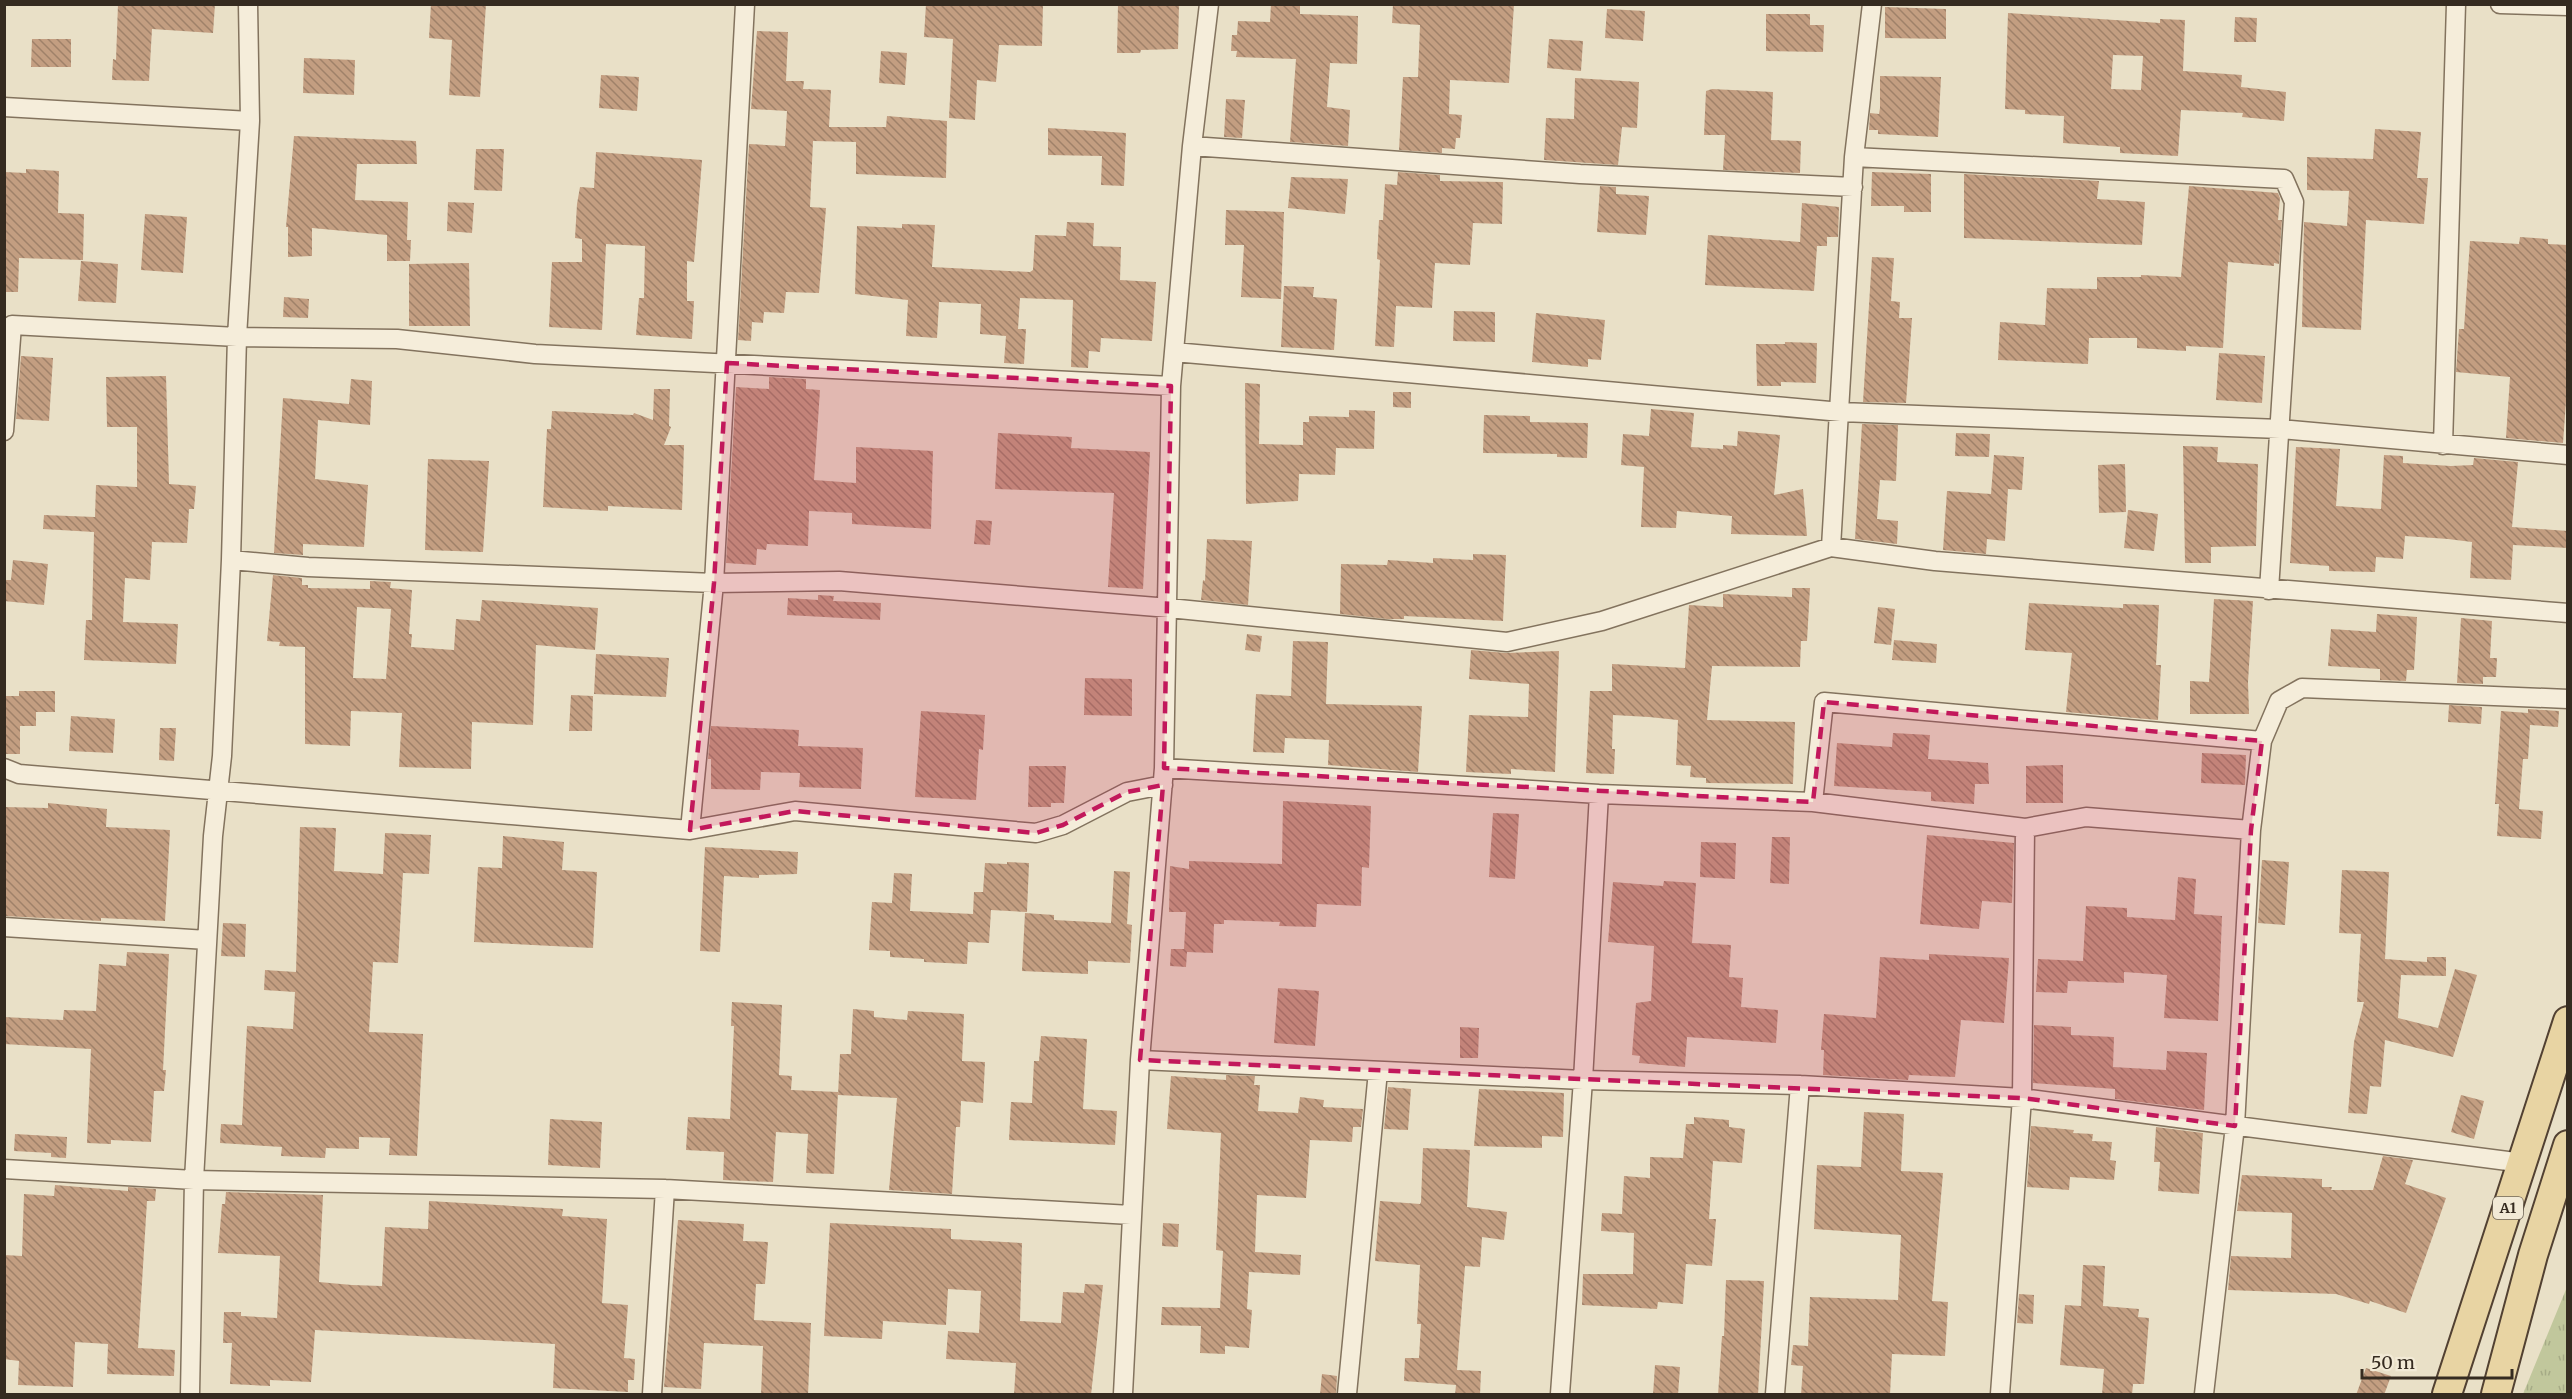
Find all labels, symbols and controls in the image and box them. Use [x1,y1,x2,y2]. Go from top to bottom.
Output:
road number: A1 [2493,1197,2523,1219]
scale bar [2362,1342,2512,1380]
text: 50 m [2371,1351,2415,1374]

